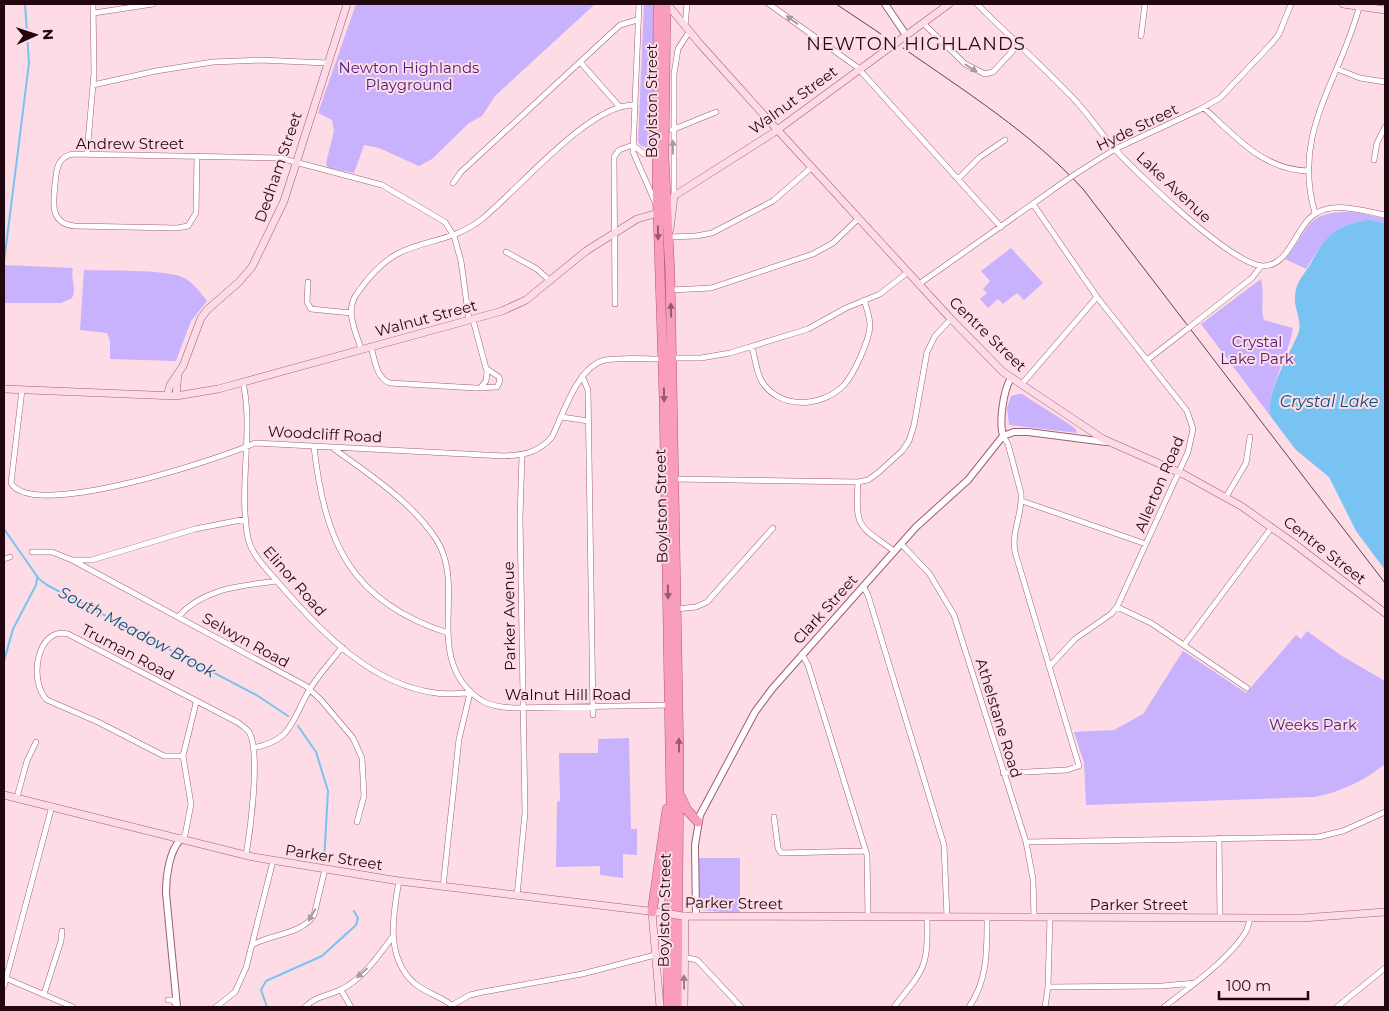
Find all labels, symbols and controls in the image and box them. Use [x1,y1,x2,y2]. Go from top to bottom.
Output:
north arrow [10,10,60,60]
one-way arrow [785,15,799,25]
text: N [39,28,57,40]
district label: NEWTON HIGHLANDS [806,33,1026,55]
street label: Boylston Street [642,44,661,158]
park label: Newton Highlands Playground [339,58,479,94]
street label: Walnut Street [745,62,841,138]
one-way arrow [964,63,978,73]
street label: Hyde Street [1093,99,1181,155]
street label: Dedham Street [250,109,306,225]
street label: Andrew Street [76,134,184,153]
one-way arrow [669,139,677,155]
street label: Lake Avenue [1132,147,1216,227]
one-way arrow [654,225,662,241]
street label: Centre Street [946,293,1030,375]
street label: Walnut Street [373,295,479,341]
one-way arrow [667,301,675,317]
park label: Crystal Lake Park [1220,332,1294,368]
one-way arrow [660,387,668,403]
water label: Crystal Lake [1280,392,1378,411]
street label: Woodcliff Road [267,422,383,446]
street label: Allerton Road [1130,433,1188,535]
street label: Boylston Street [651,449,671,563]
street label: Centre Street [1280,512,1370,588]
street label: Elinor Road [259,542,331,620]
street label: Parker Avenue [499,561,519,671]
street label: Clark Street [789,570,861,648]
water label: South Meadow Brook [55,583,220,682]
one-way arrow [664,585,672,601]
street label: Selwyn Road [199,608,293,672]
street label: Truman Road [78,620,178,684]
street label: Athelstane Road [972,656,1026,780]
street label: Walnut Hill Road [505,685,631,704]
park label: Weeks Park [1269,715,1357,734]
one-way arrow [675,737,683,753]
street label: Parker Street [284,840,384,874]
street label: Boylston Street [654,853,674,967]
street label: Parker Street [685,893,783,913]
street label: Parker Street [1090,895,1188,914]
one-way arrow [308,908,316,923]
one-way arrow [356,967,368,979]
scale bar [1219,968,1308,1000]
one-way arrow [680,974,688,990]
text: 100 m [1226,976,1271,995]

